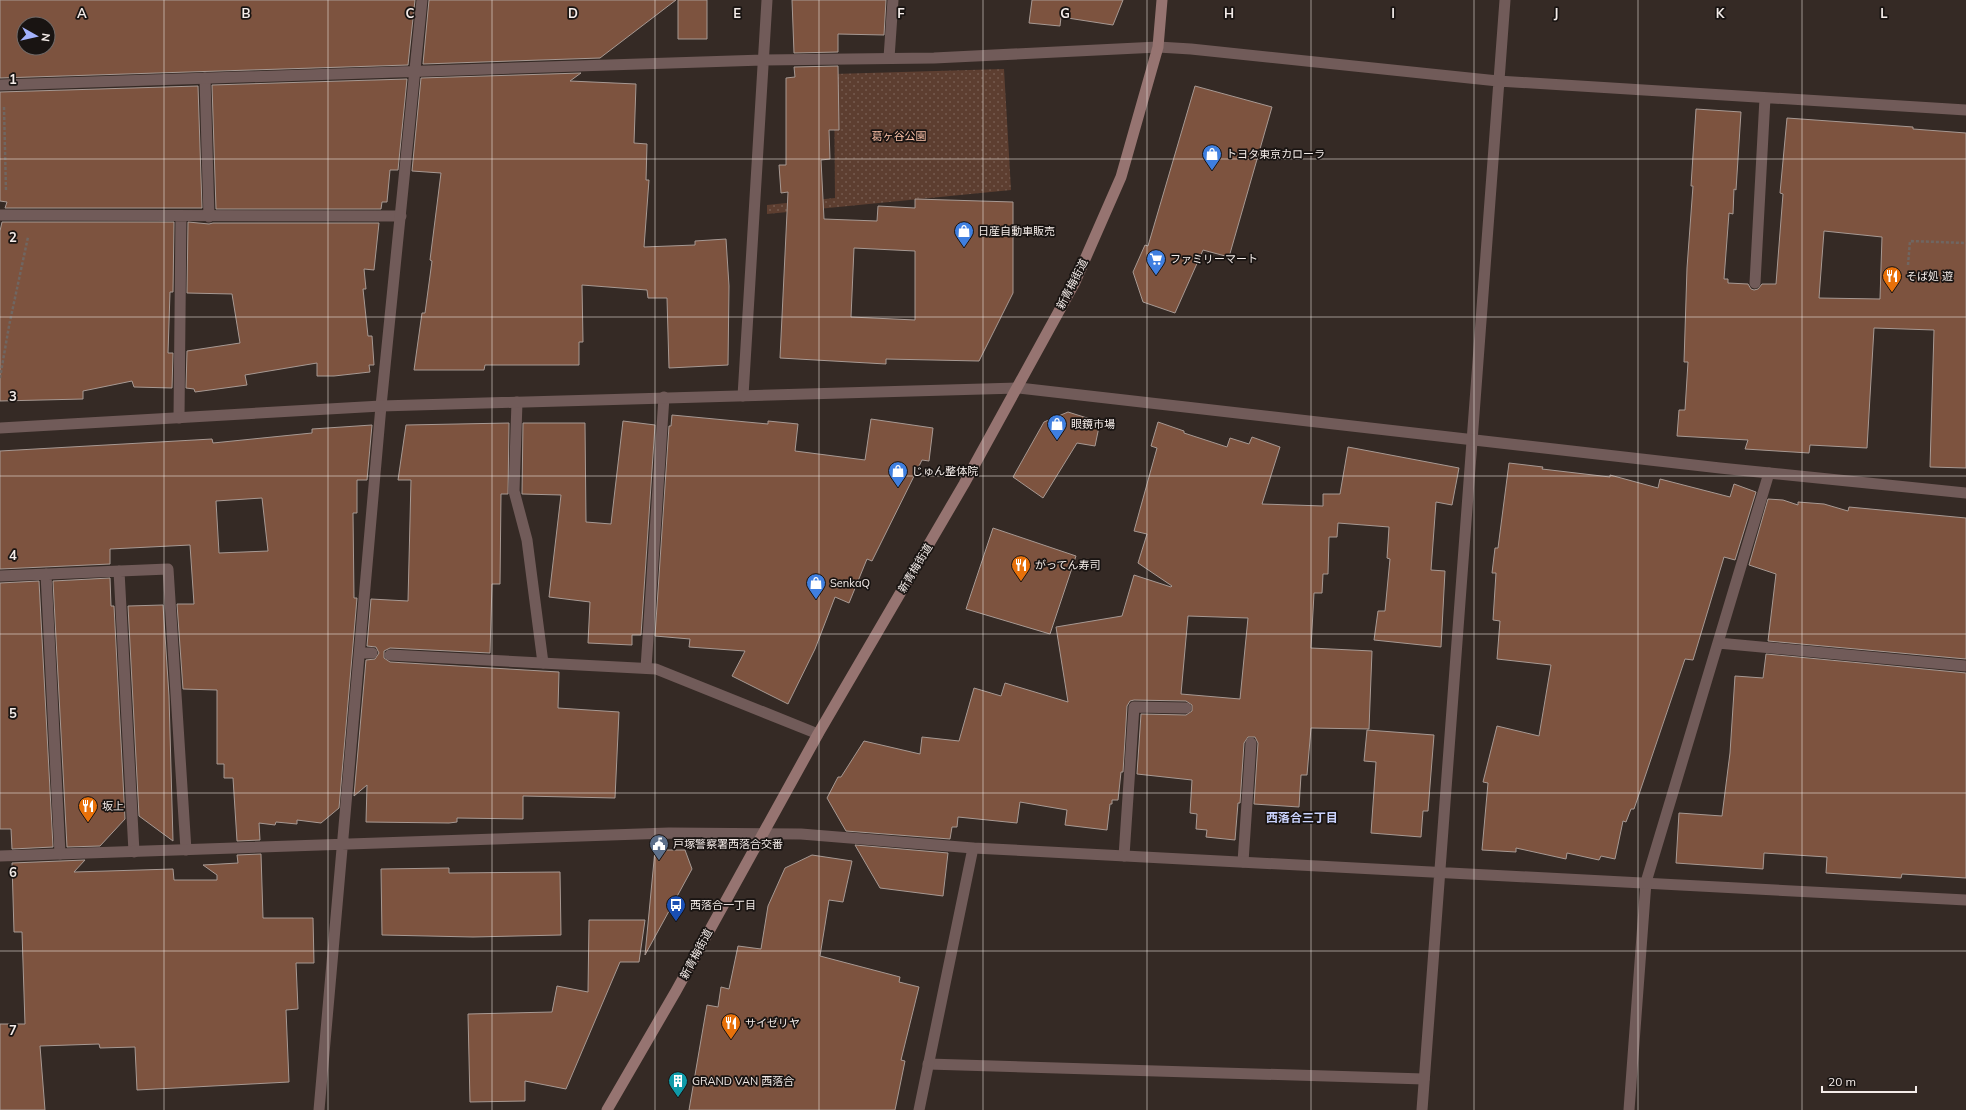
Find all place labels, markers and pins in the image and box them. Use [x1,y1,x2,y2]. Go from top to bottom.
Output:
shop icon: トヨタ東京カローラ [1201,143,1223,171]
place label: トヨタ東京カローラ [1226,147,1325,161]
shop icon: 日産自動車販売 [953,220,975,248]
place label: 日産自動車販売 [978,224,1055,238]
supermarket icon: ファミリーマート [1145,248,1167,276]
place label: ファミリーマート [1170,252,1258,266]
restaurant icon: そば処 遊 [1881,265,1903,293]
place label: そば処 遊 [1906,269,1953,283]
shop icon: 眼鏡市場 [1046,413,1068,441]
place label: 眼鏡市場 [1071,417,1115,431]
shop icon: じゅん整体院 [887,460,909,488]
place label: じゅん整体院 [912,464,978,478]
restaurant icon: がってん寿司 [1010,554,1032,582]
place label: がってん寿司 [1035,558,1100,572]
shop icon: SenkaQ [805,572,827,600]
place label: SenkaQ [830,576,870,590]
restaurant icon: 坂上 [77,795,99,823]
place label: 坂上 [102,799,124,813]
public building icon: 戸塚警察署西落合交番 [648,833,670,861]
place label: 戸塚警察署西落合交番 [673,837,783,851]
bus stop icon: 西落合一丁目 [665,894,687,922]
place label: 西落合一丁目 [690,898,756,912]
restaurant icon: サイゼリヤ [720,1012,742,1040]
place label: サイゼリヤ [745,1016,800,1030]
building icon: GRAND VAN 西落合 [667,1070,689,1098]
place label: GRAND VAN 西落合 [692,1074,794,1088]

